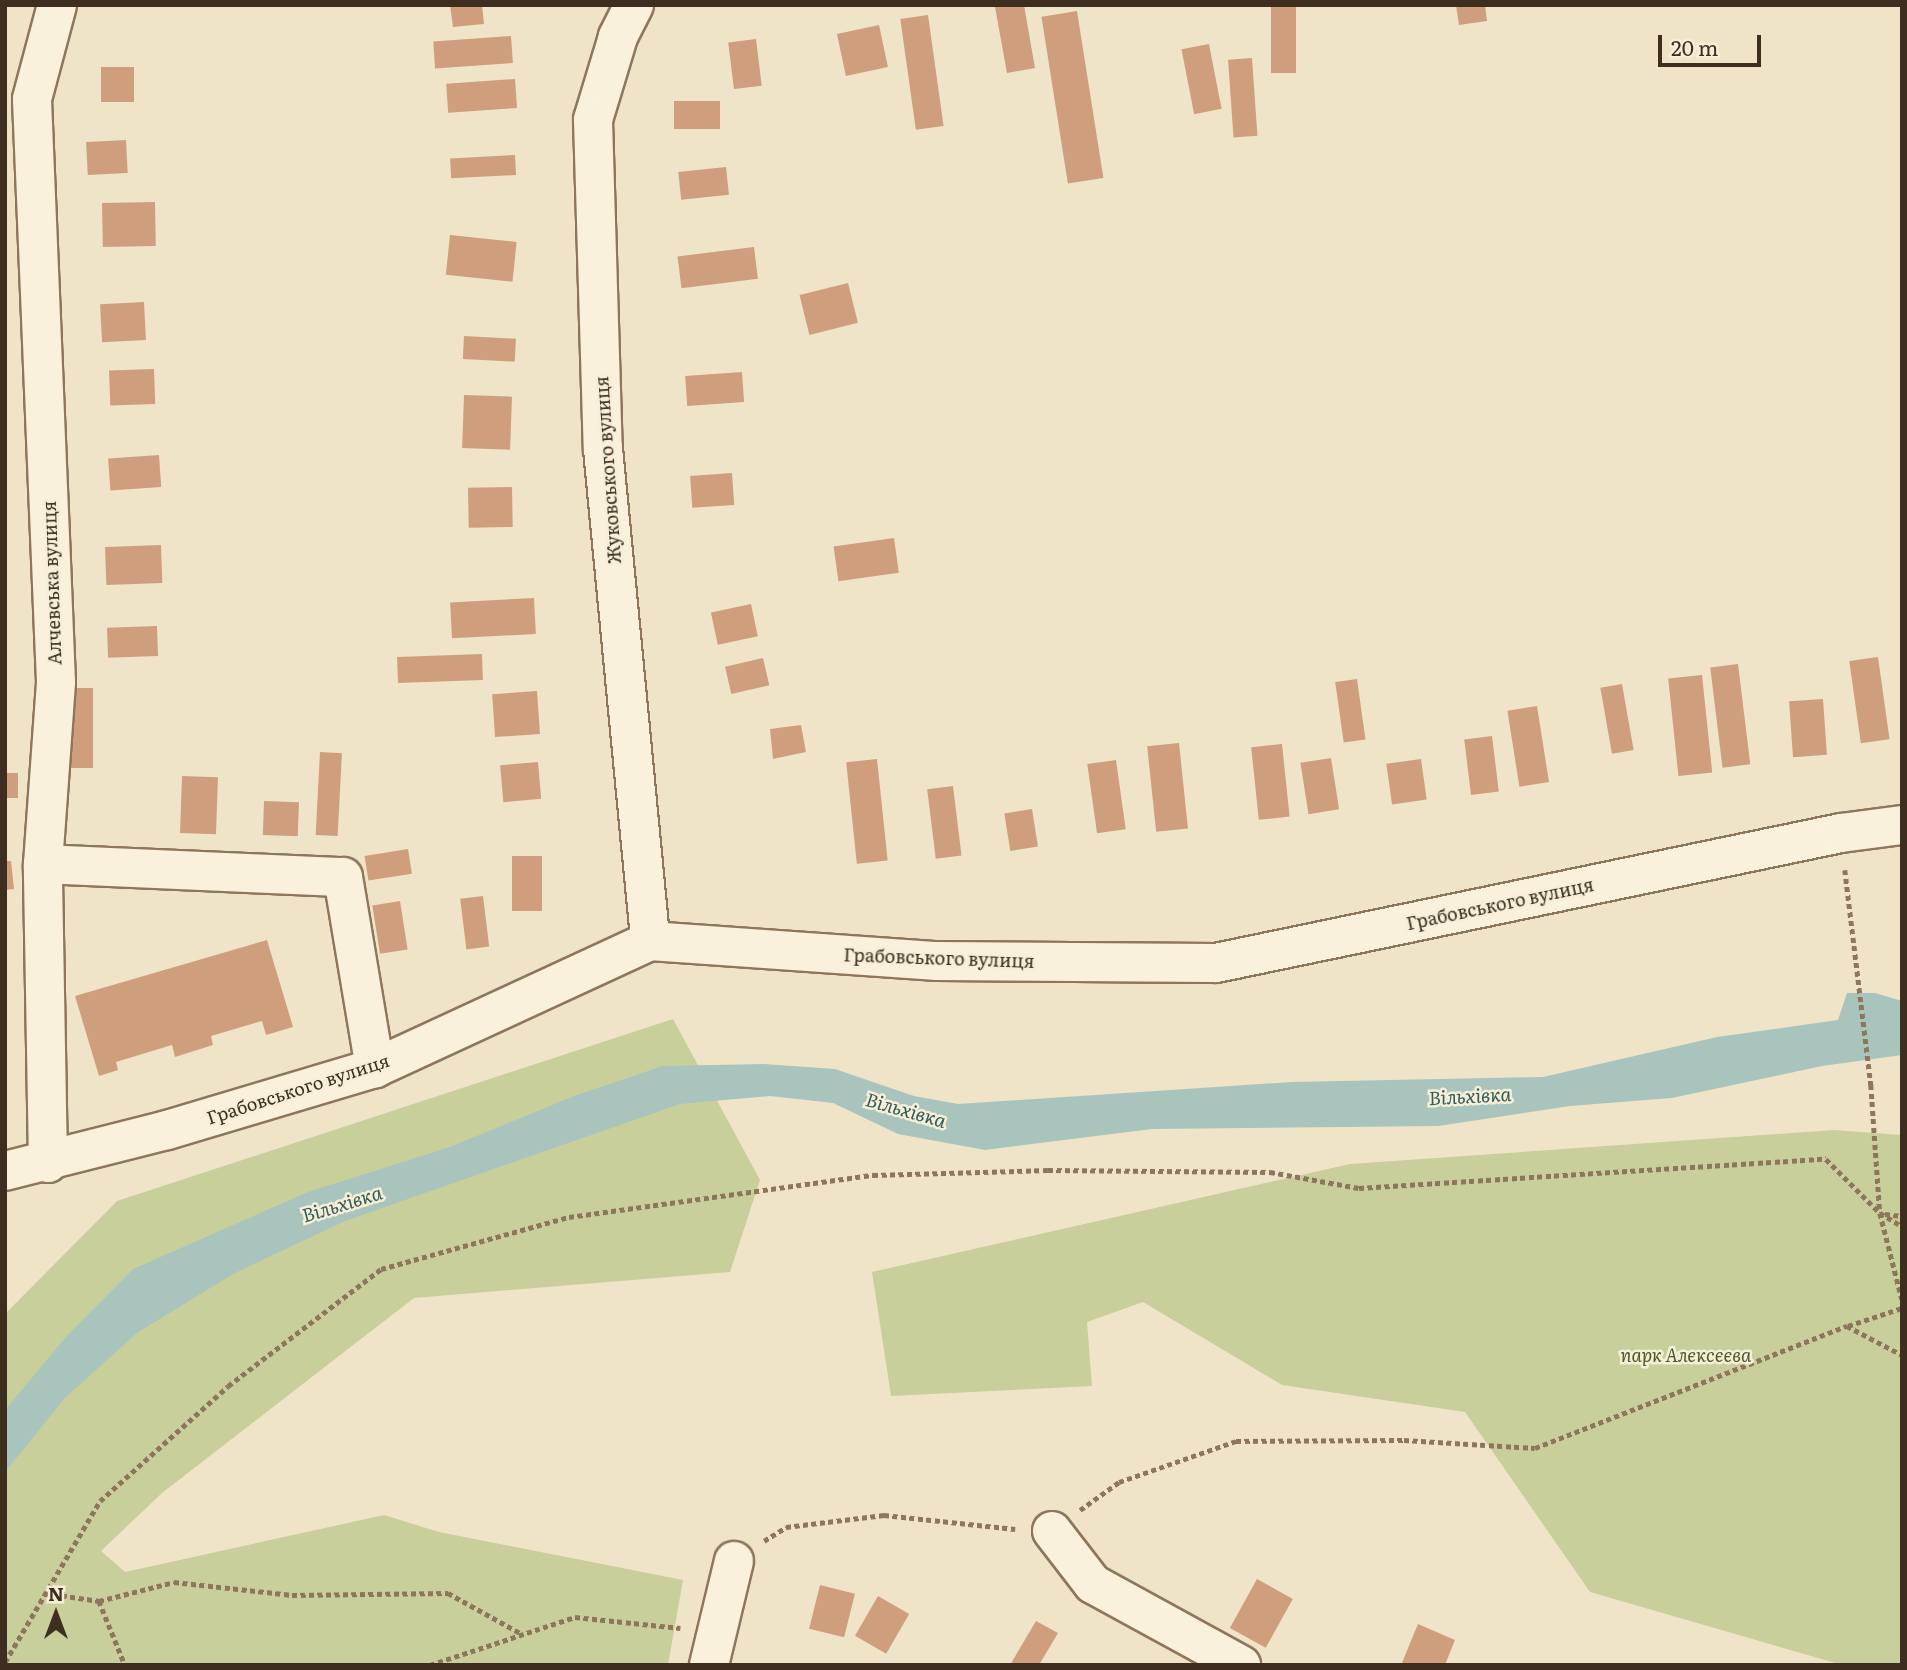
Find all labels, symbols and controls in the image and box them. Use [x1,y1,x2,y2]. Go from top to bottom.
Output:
scale bar [1662,21,1765,65]
text: 20 m [1671,31,1718,62]
street label: Жуковського вулиця [591,375,625,565]
street label: Алчевська вулиця [38,501,66,665]
street label: Грабовського вулиця [1404,874,1596,934]
street label: Грабовського вулиця [843,944,1035,972]
street label: Грабовського вулиця [204,1049,392,1129]
water label: Вільхівка [1428,1082,1512,1110]
water label: Вільхівка [863,1088,949,1132]
water label: Вільхівка [299,1181,385,1227]
park label: парк Алєксєєва [1621,1344,1751,1366]
north arrow [21,1579,91,1649]
text: N [48,1579,64,1607]

